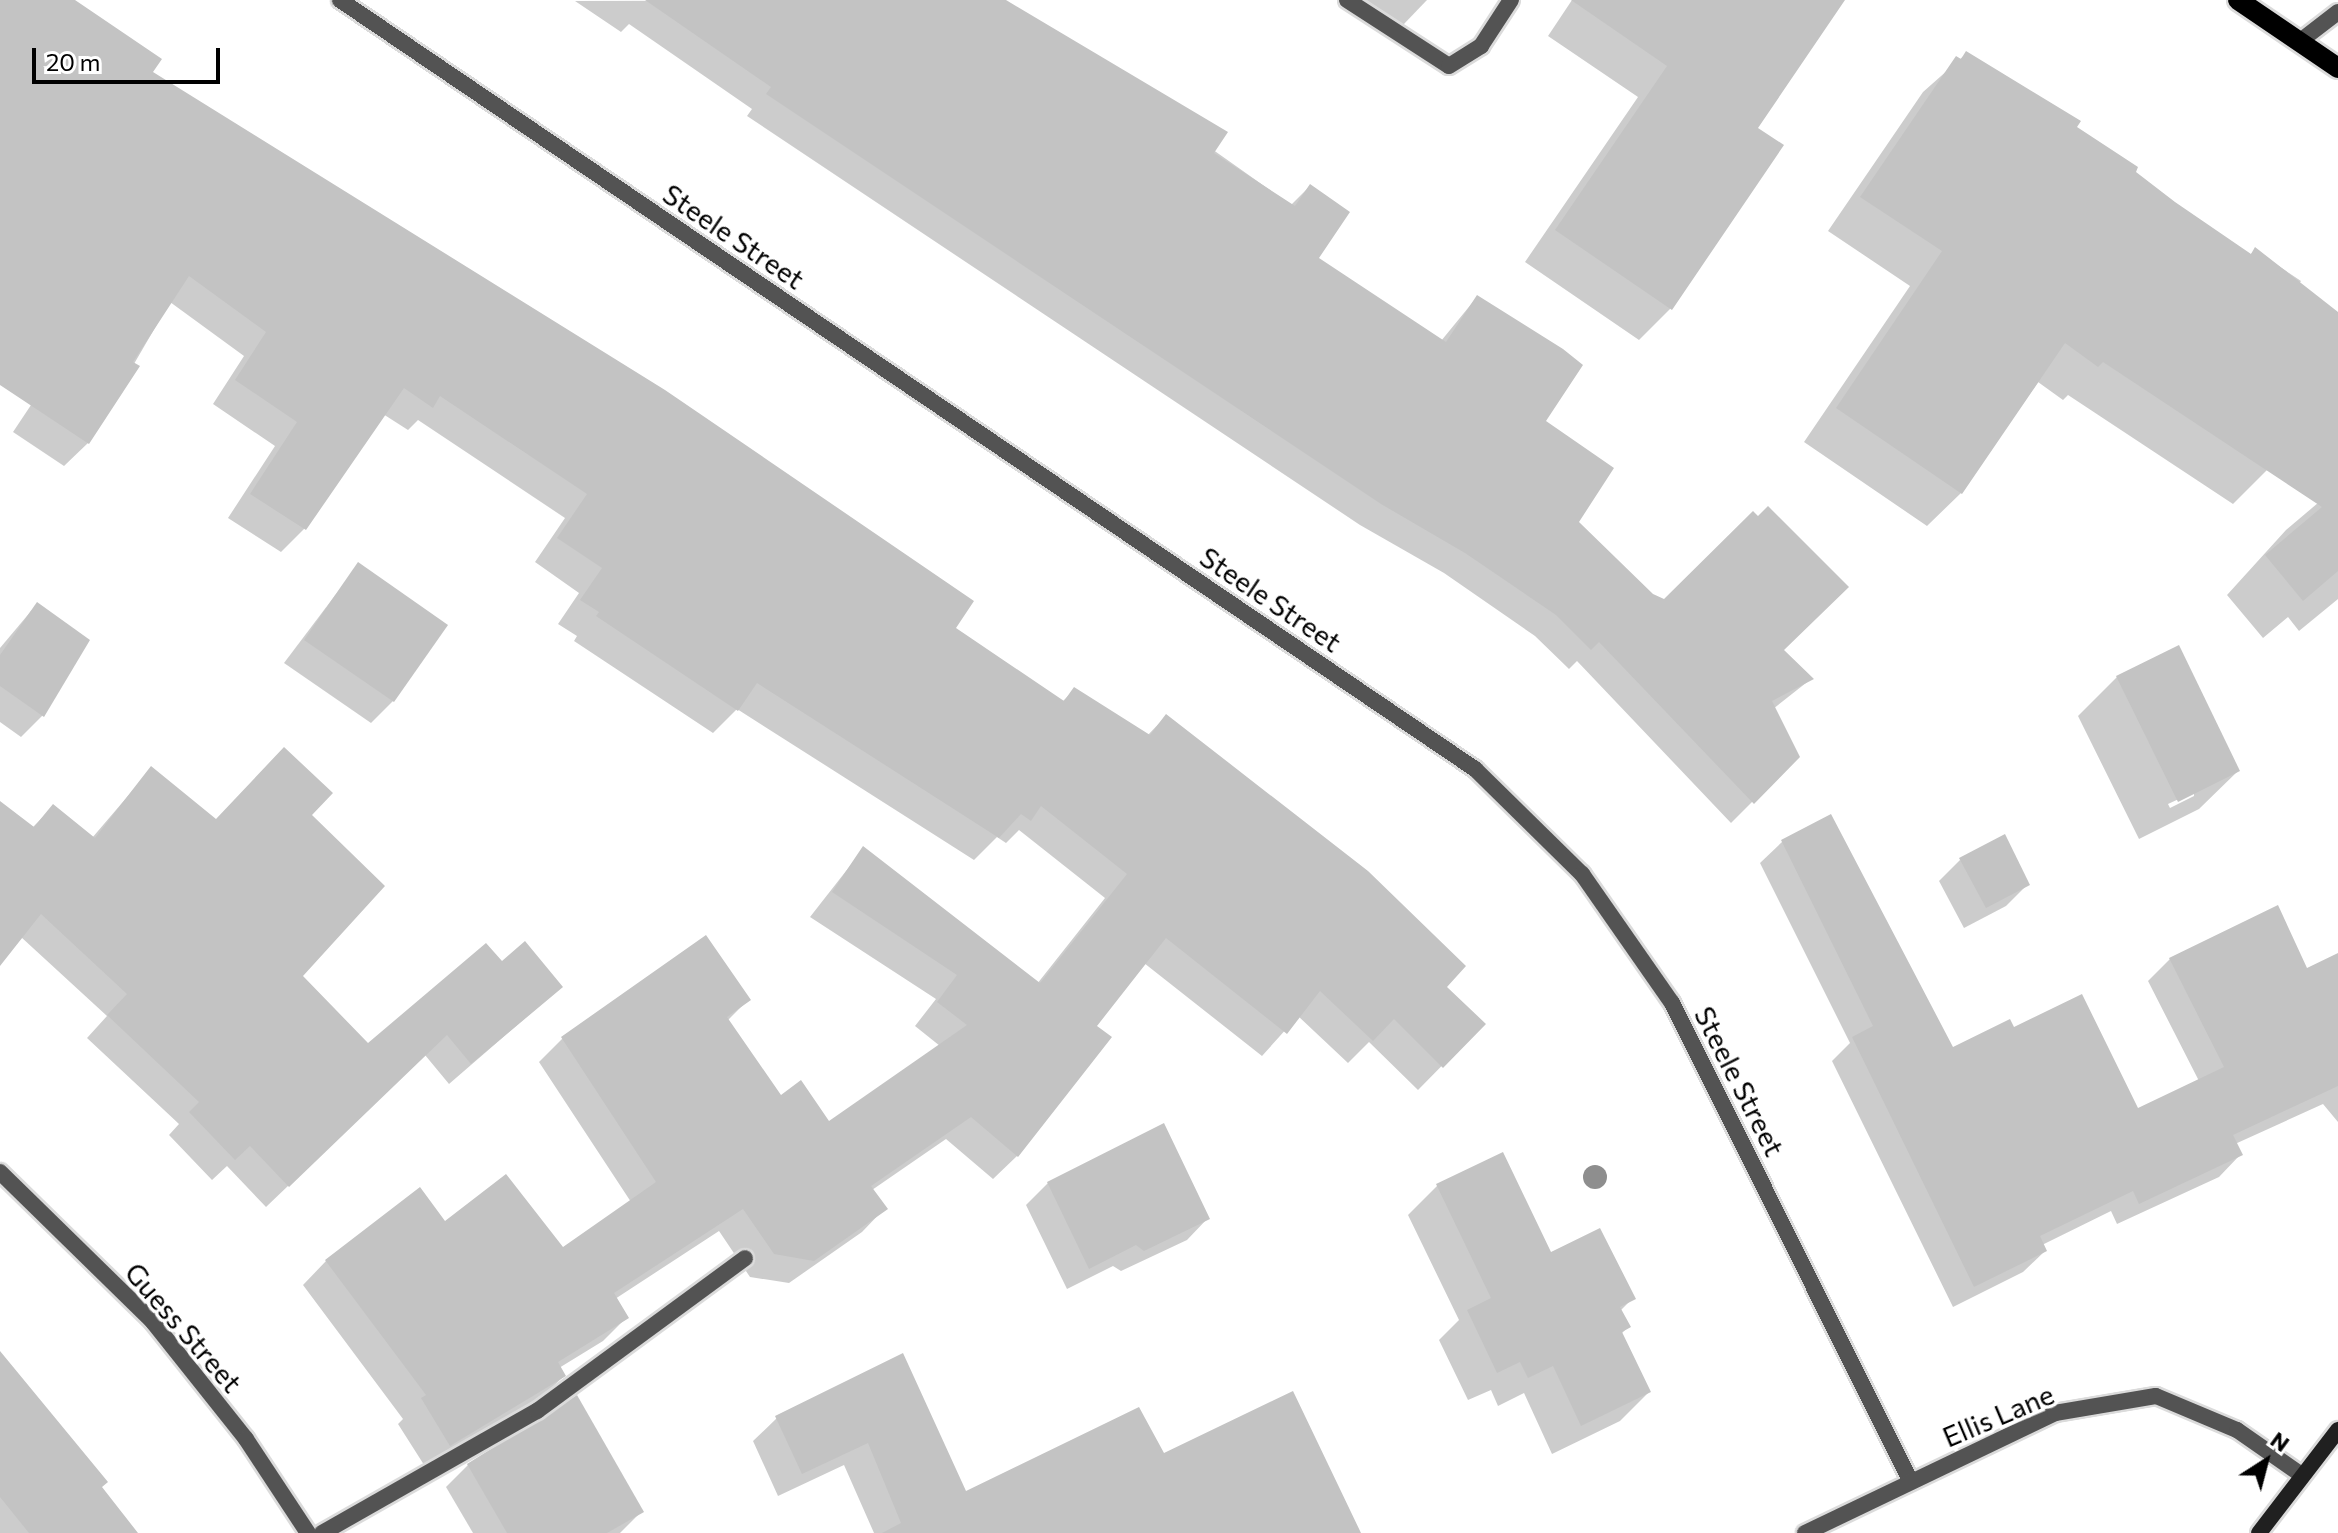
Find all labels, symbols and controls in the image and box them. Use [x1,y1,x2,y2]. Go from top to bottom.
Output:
scale bar [36,32,224,82]
text: 20 m [46,47,100,76]
street label: Steele Street [657,176,811,296]
street label: Steele Street [1194,539,1348,659]
street label: Steele Street [1688,1001,1792,1161]
street label: Guess Street [119,1255,249,1399]
street label: Ellis Lane [1937,1377,2059,1453]
north arrow [2226,1421,2306,1501]
text: N [2266,1425,2295,1457]

